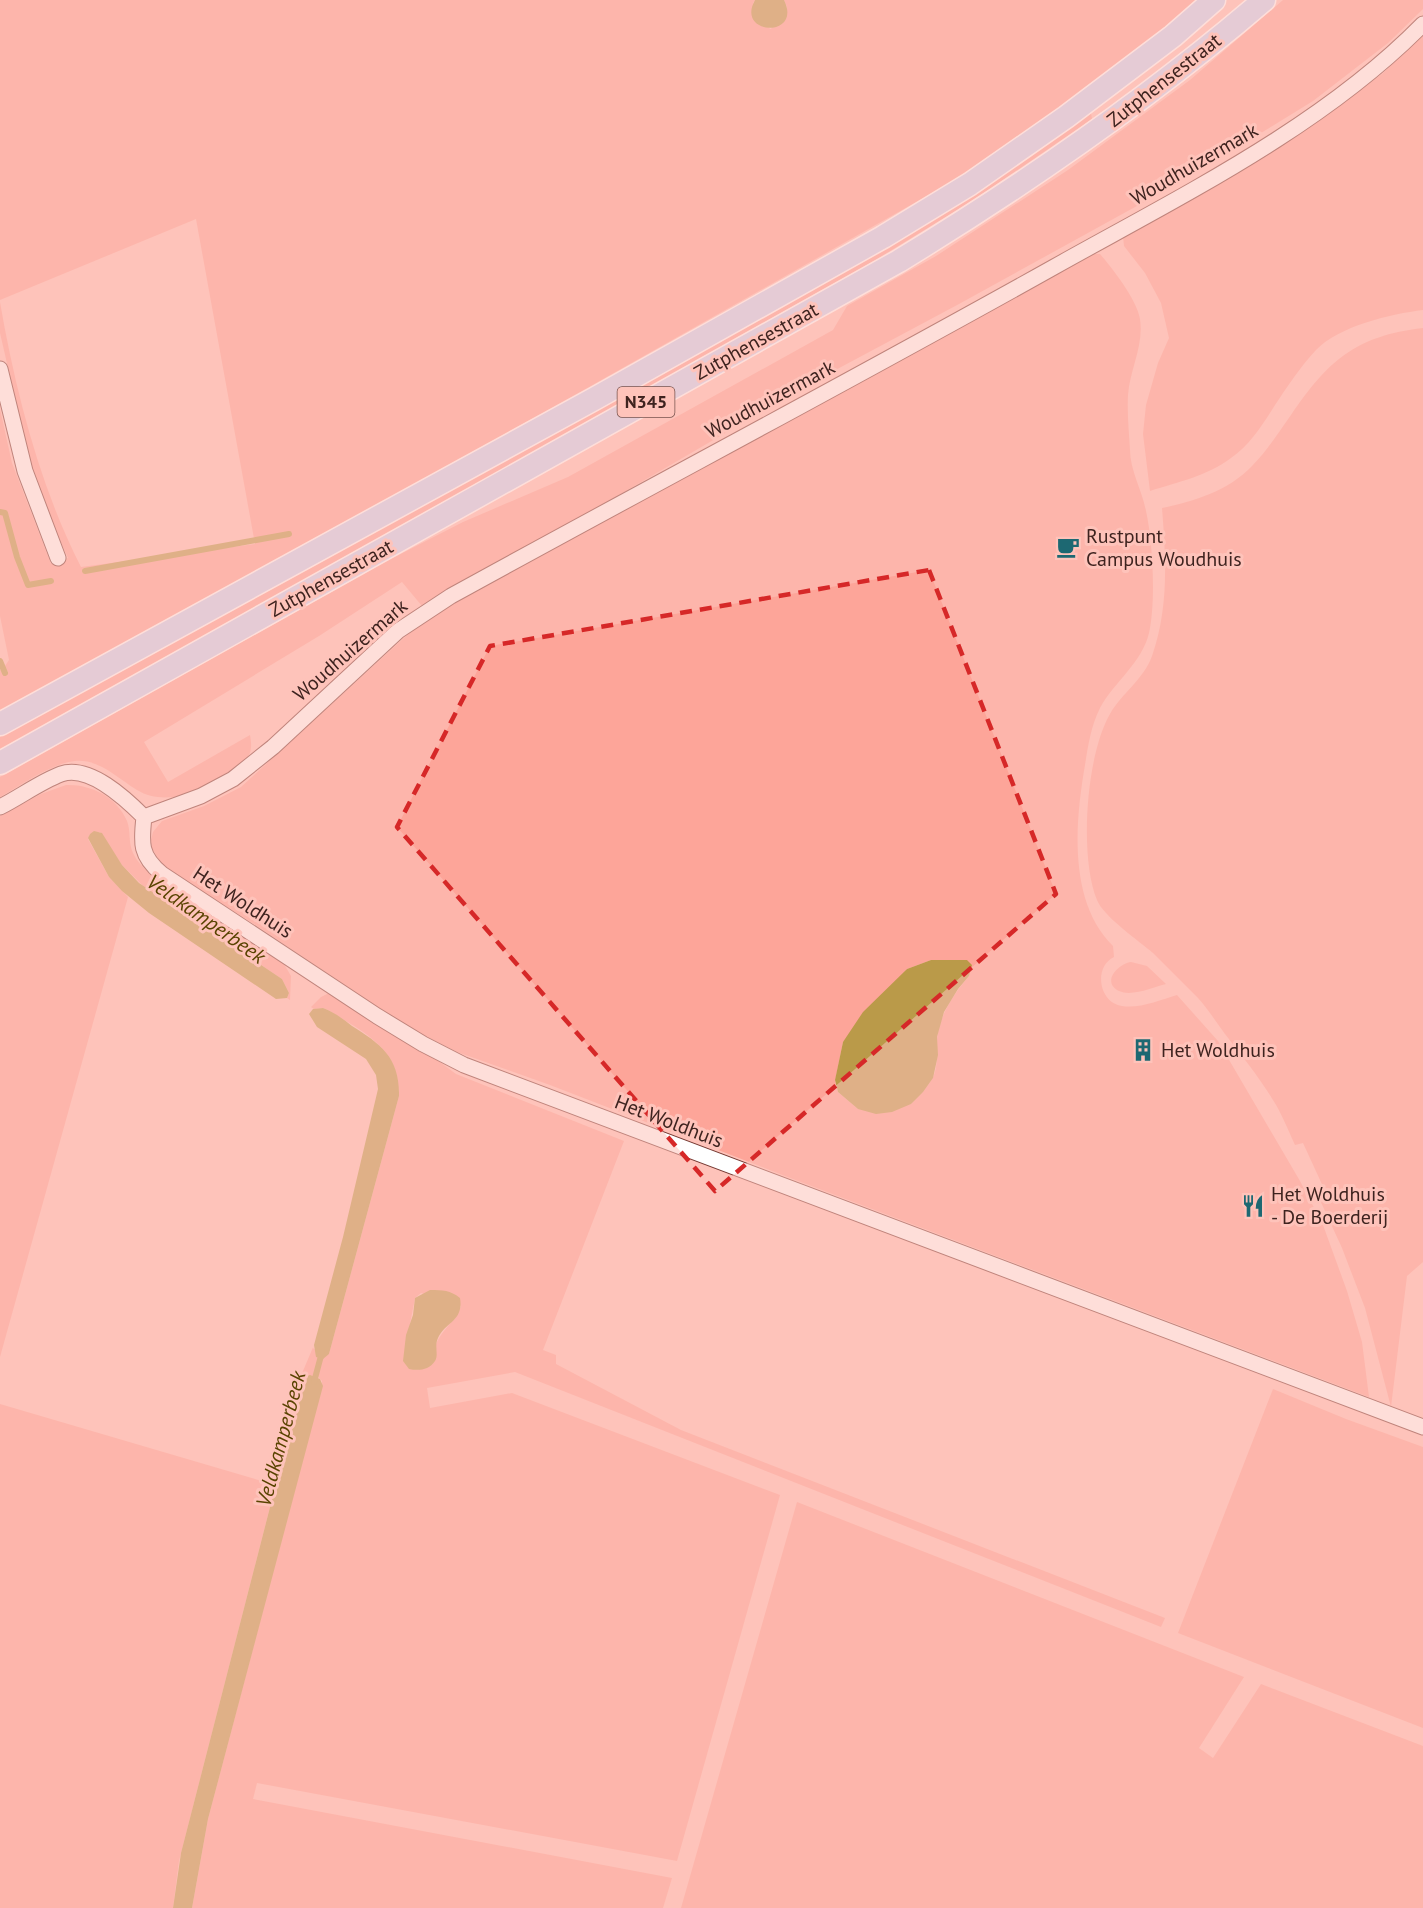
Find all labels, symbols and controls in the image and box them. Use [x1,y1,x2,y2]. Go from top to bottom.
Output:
street label: Zutphensestraat [1102,27,1227,133]
street label: Woudhuizermark [1125,117,1263,211]
street label: Zutphensestraat [689,296,823,386]
street label: Woudhuizermark [701,354,840,444]
road number: N345 [618,387,674,417]
place label: Rustpunt Campus Woudhuis [1086,523,1242,572]
street label: Zutphensestraat [264,533,398,623]
cafe icon: Rustpunt Campus Woudhuis [1055,534,1081,560]
street label: Woudhuizermark [287,593,413,707]
street label: Het Woldhuis [188,860,298,944]
water label: Veldkamperbeek [142,868,272,970]
building icon: Het Woldhuis [1130,1037,1156,1063]
place label: Het Woldhuis [1161,1037,1275,1063]
street label: Het Woldhuis [611,1088,727,1154]
place label: Het Woldhuis - De Boerderij [1271,1181,1388,1230]
restaurant icon: Het Woldhuis - De Boerderij [1240,1193,1266,1219]
water label: Veldkamperbeek [249,1367,312,1509]

